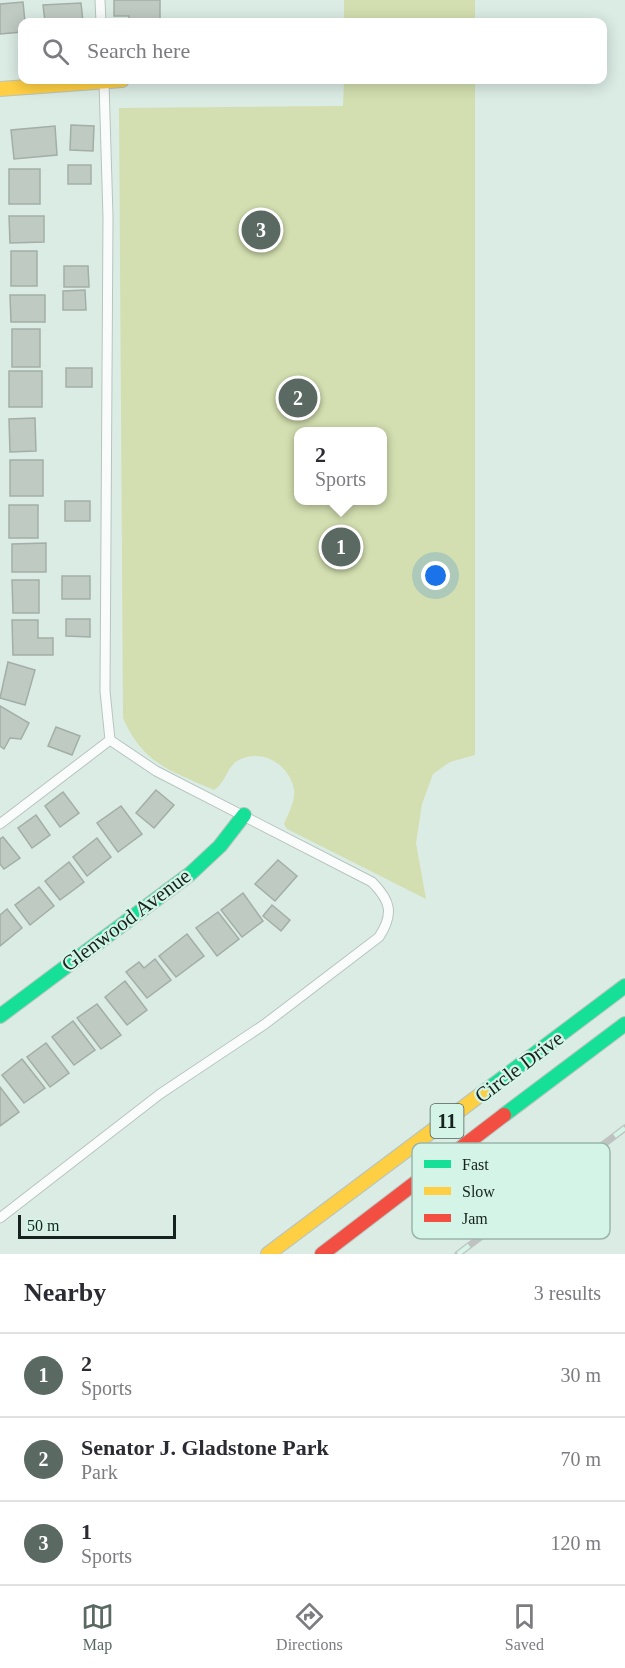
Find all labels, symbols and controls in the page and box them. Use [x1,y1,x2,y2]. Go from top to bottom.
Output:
search box [18,18,607,84]
icon: search [39,35,72,68]
text: Search here [87,38,190,63]
pin: 3 [242,208,280,252]
pin: 2 [278,376,318,420]
popup [294,427,387,505]
text: 2 [315,442,326,467]
text: Sports [315,468,366,490]
pin: 1 [322,524,360,570]
your location [421,561,450,590]
street label: Glenwood Avenue [57,864,195,976]
street label: Circle Drive [470,1026,568,1108]
road number: 11 [430,1104,464,1138]
legend [412,1143,610,1239]
text: Fast [462,1156,489,1173]
text: Slow [462,1183,495,1200]
text: Jam [462,1210,488,1227]
scale bar [18,1212,176,1240]
text: 50 m [27,1217,59,1234]
text: Nearby [24,1278,106,1307]
text: 3 results [534,1282,601,1304]
text: 2 [81,1351,92,1376]
text: 1 [39,1364,49,1386]
text: 30 m [560,1364,601,1386]
text: Sports [81,1377,132,1399]
text: Senator J. Gladstone Park [81,1435,329,1460]
text: 2 [39,1448,49,1470]
text: 70 m [560,1448,601,1470]
text: Park [81,1461,118,1483]
text: 1 [81,1519,92,1544]
text: 3 [39,1532,49,1554]
text: 120 m [550,1532,601,1554]
text: Sports [81,1545,132,1567]
tab: Map [81,1600,114,1654]
tab: Directions [276,1600,343,1654]
tab: Saved [505,1600,544,1654]

